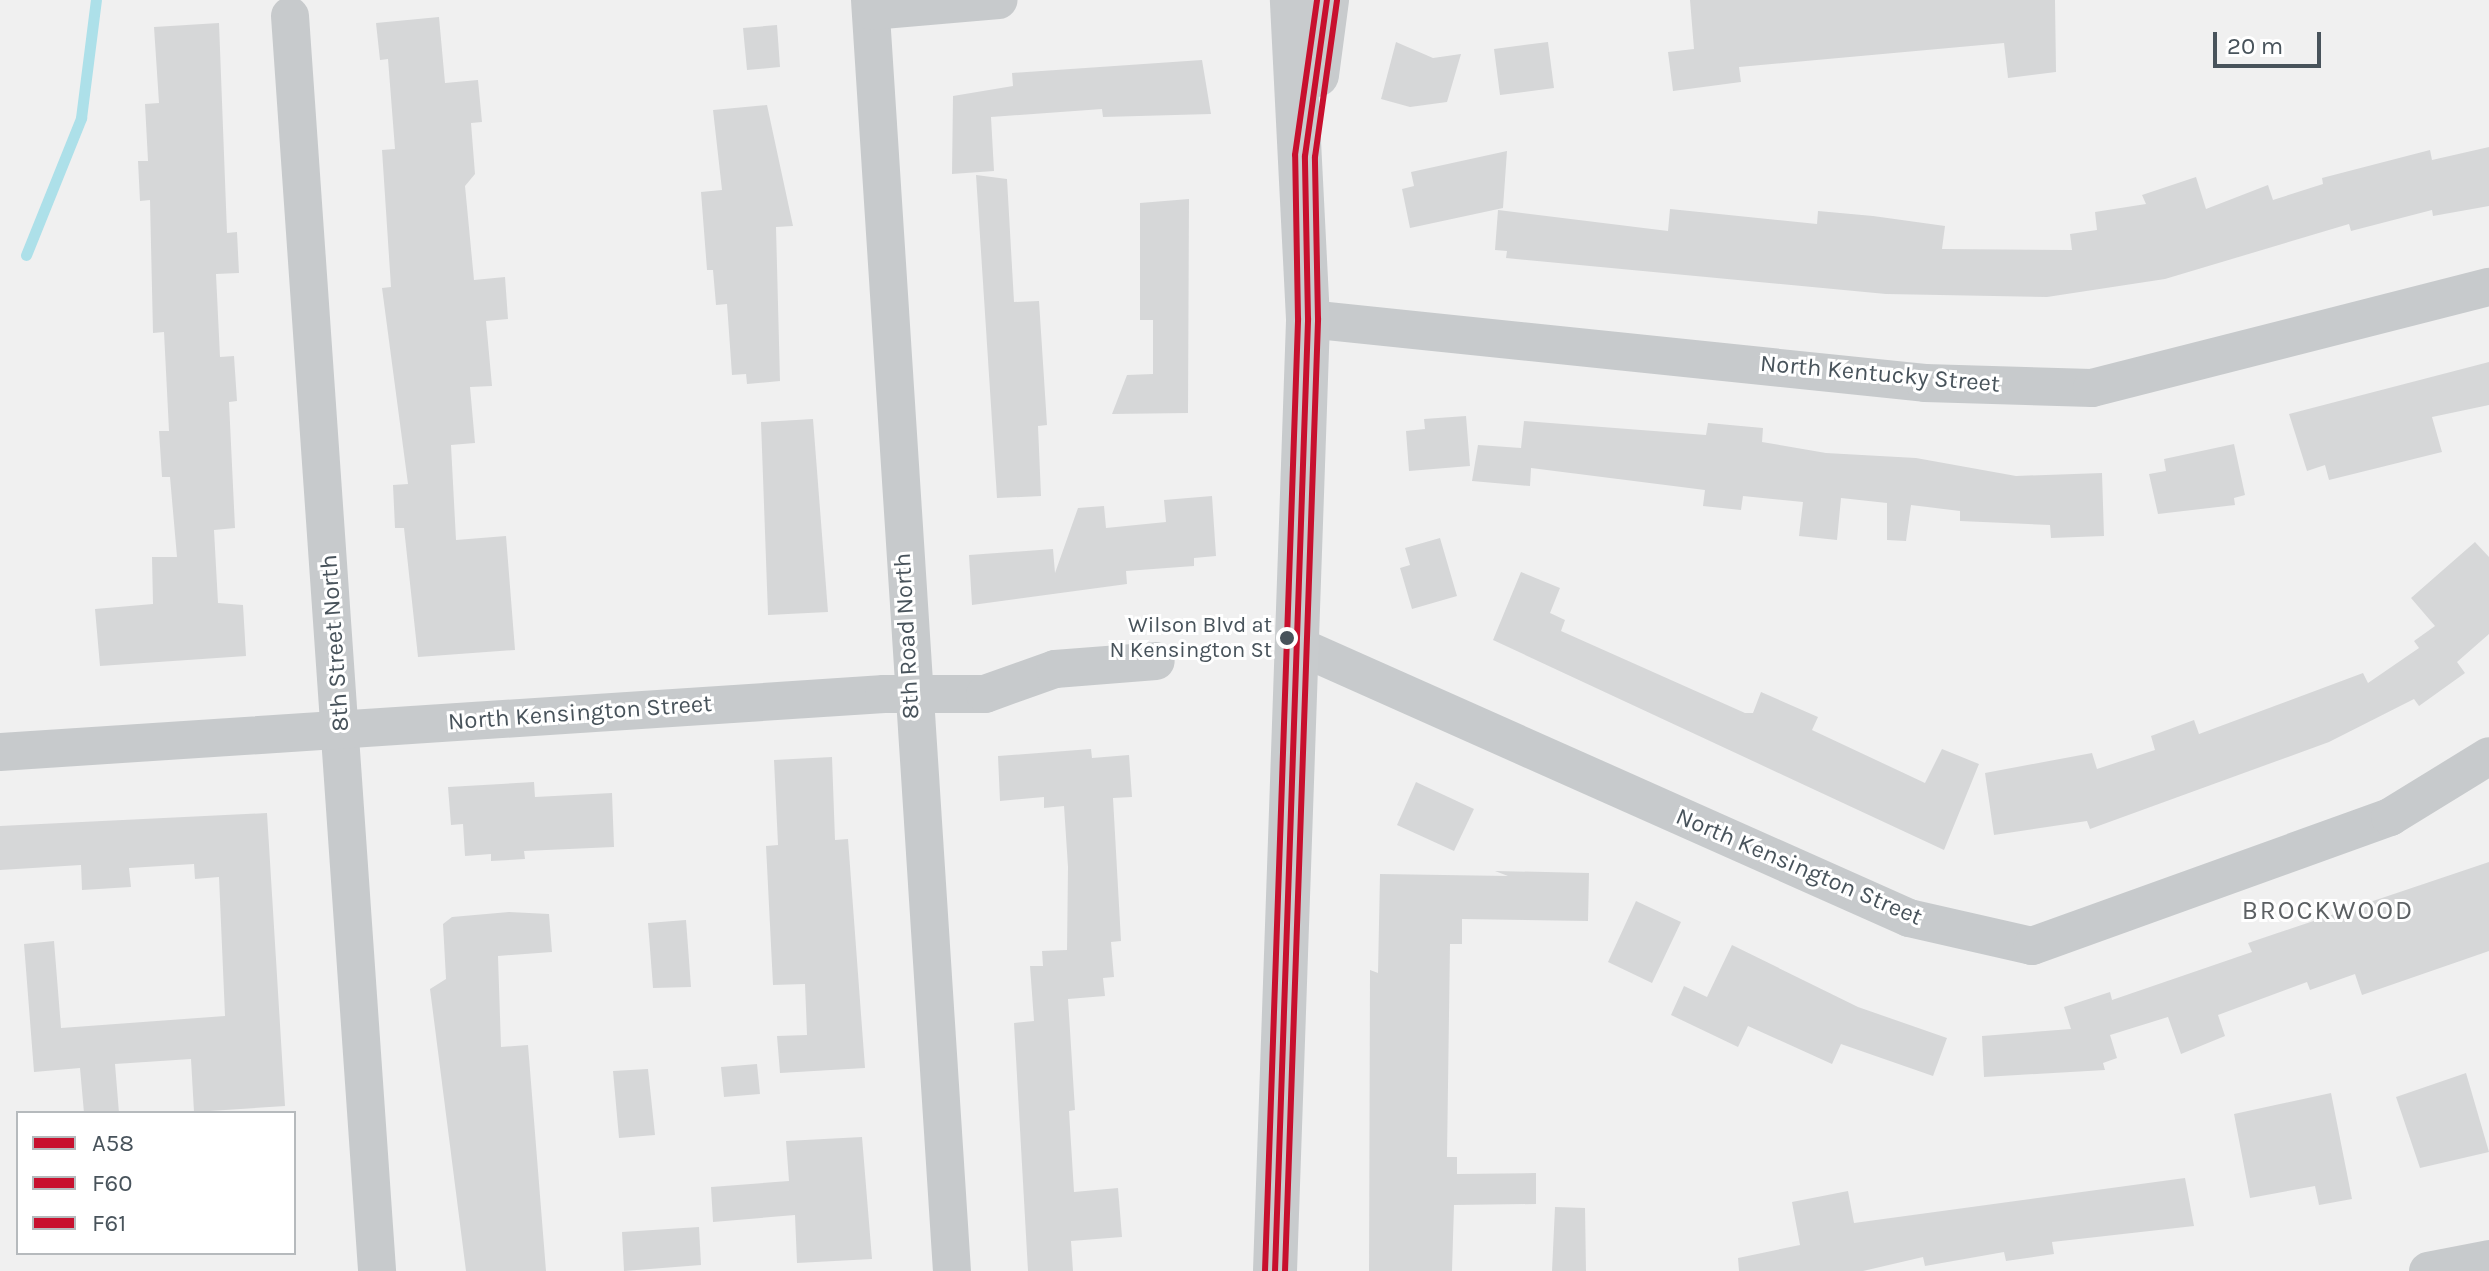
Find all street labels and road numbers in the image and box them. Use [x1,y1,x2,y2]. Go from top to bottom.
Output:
street label: North Kentucky Street [1759,349,2001,399]
street label: 8th Road North [888,552,926,720]
street label: 8th Street North [314,554,356,732]
street label: North Kensington Street [447,689,713,737]
street label: North Kensington Street [1671,802,1927,932]

